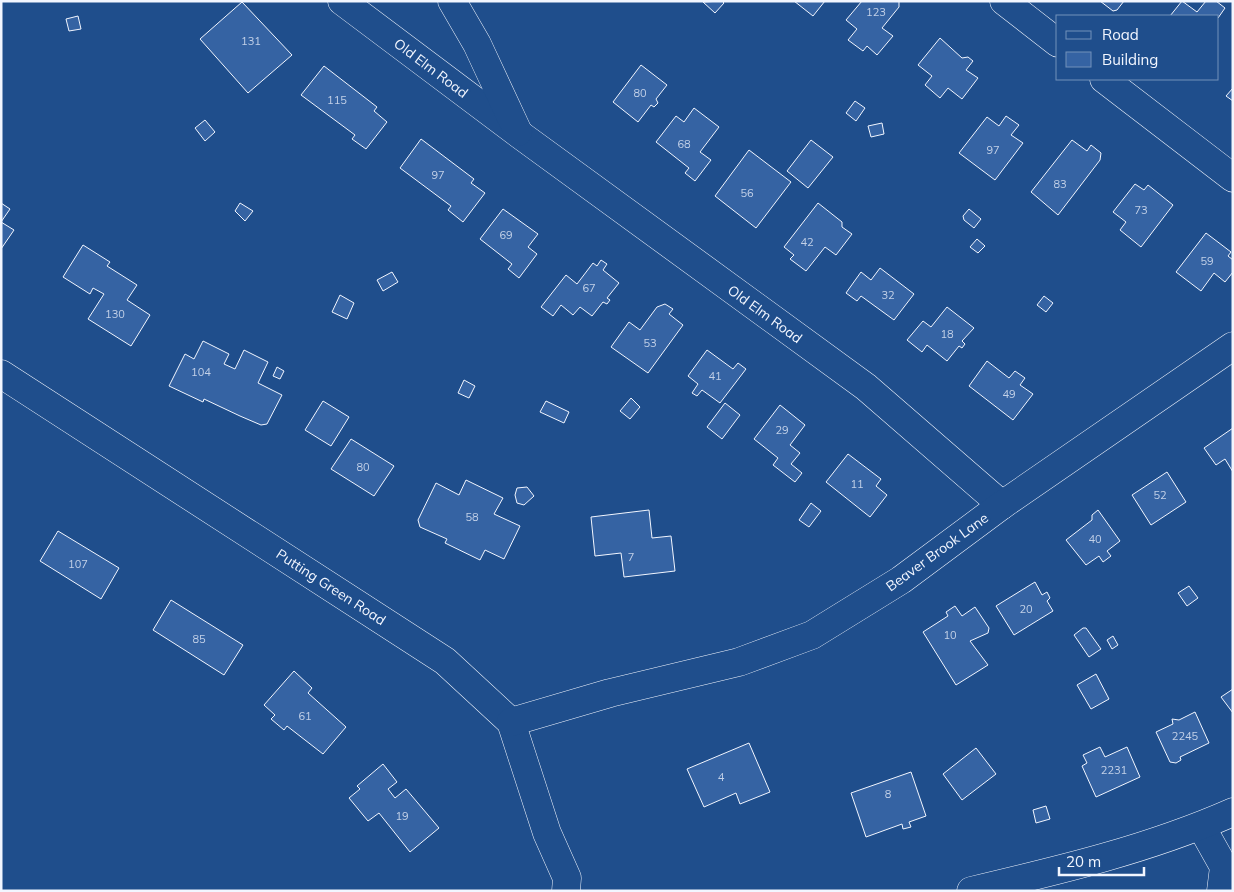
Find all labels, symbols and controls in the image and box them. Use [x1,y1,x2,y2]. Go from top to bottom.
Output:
house number: 123 [866,5,886,19]
legend [1056,15,1219,80]
text: Road [1102,25,1139,44]
house number: 131 [241,34,261,48]
street label: Old Elm Road [390,34,472,102]
text: Building [1102,50,1158,69]
house number: 80 [633,86,647,100]
house number: 115 [327,93,347,107]
house number: 68 [677,137,691,151]
house number: 97 [986,143,1000,157]
house number: 97 [431,168,445,182]
house number: 83 [1053,177,1067,191]
house number: 56 [740,186,754,200]
house number: 73 [1134,203,1148,217]
house number: 69 [499,228,513,242]
house number: 42 [800,235,814,249]
house number: 59 [1200,254,1214,268]
house number: 67 [582,281,596,295]
street label: Old Elm Road [724,281,806,347]
house number: 32 [881,288,895,302]
house number: 130 [105,307,125,321]
house number: 18 [940,327,954,341]
house number: 53 [643,336,657,350]
house number: 104 [191,365,211,379]
house number: 41 [708,369,722,383]
house number: 49 [1002,387,1016,401]
house number: 29 [775,423,789,437]
house number: 80 [356,460,370,474]
house number: 11 [850,477,864,491]
house number: 52 [1153,488,1167,502]
street label: Beaver Brook Lane [882,509,992,595]
house number: 58 [465,510,479,524]
house number: 40 [1088,532,1102,546]
street label: Putting Green Road [273,545,389,629]
house number: 7 [628,550,634,564]
house number: 107 [68,557,88,571]
house number: 20 [1019,602,1033,616]
house number: 10 [943,628,957,642]
house number: 85 [192,632,206,646]
house number: 61 [298,709,312,723]
house number: 2245 [1172,729,1199,743]
house number: 2231 [1101,763,1127,777]
house number: 4 [718,770,725,784]
house number: 8 [885,787,892,801]
house number: 19 [395,809,409,823]
scale bar [1059,844,1144,876]
text: 20 m [1066,852,1101,871]

